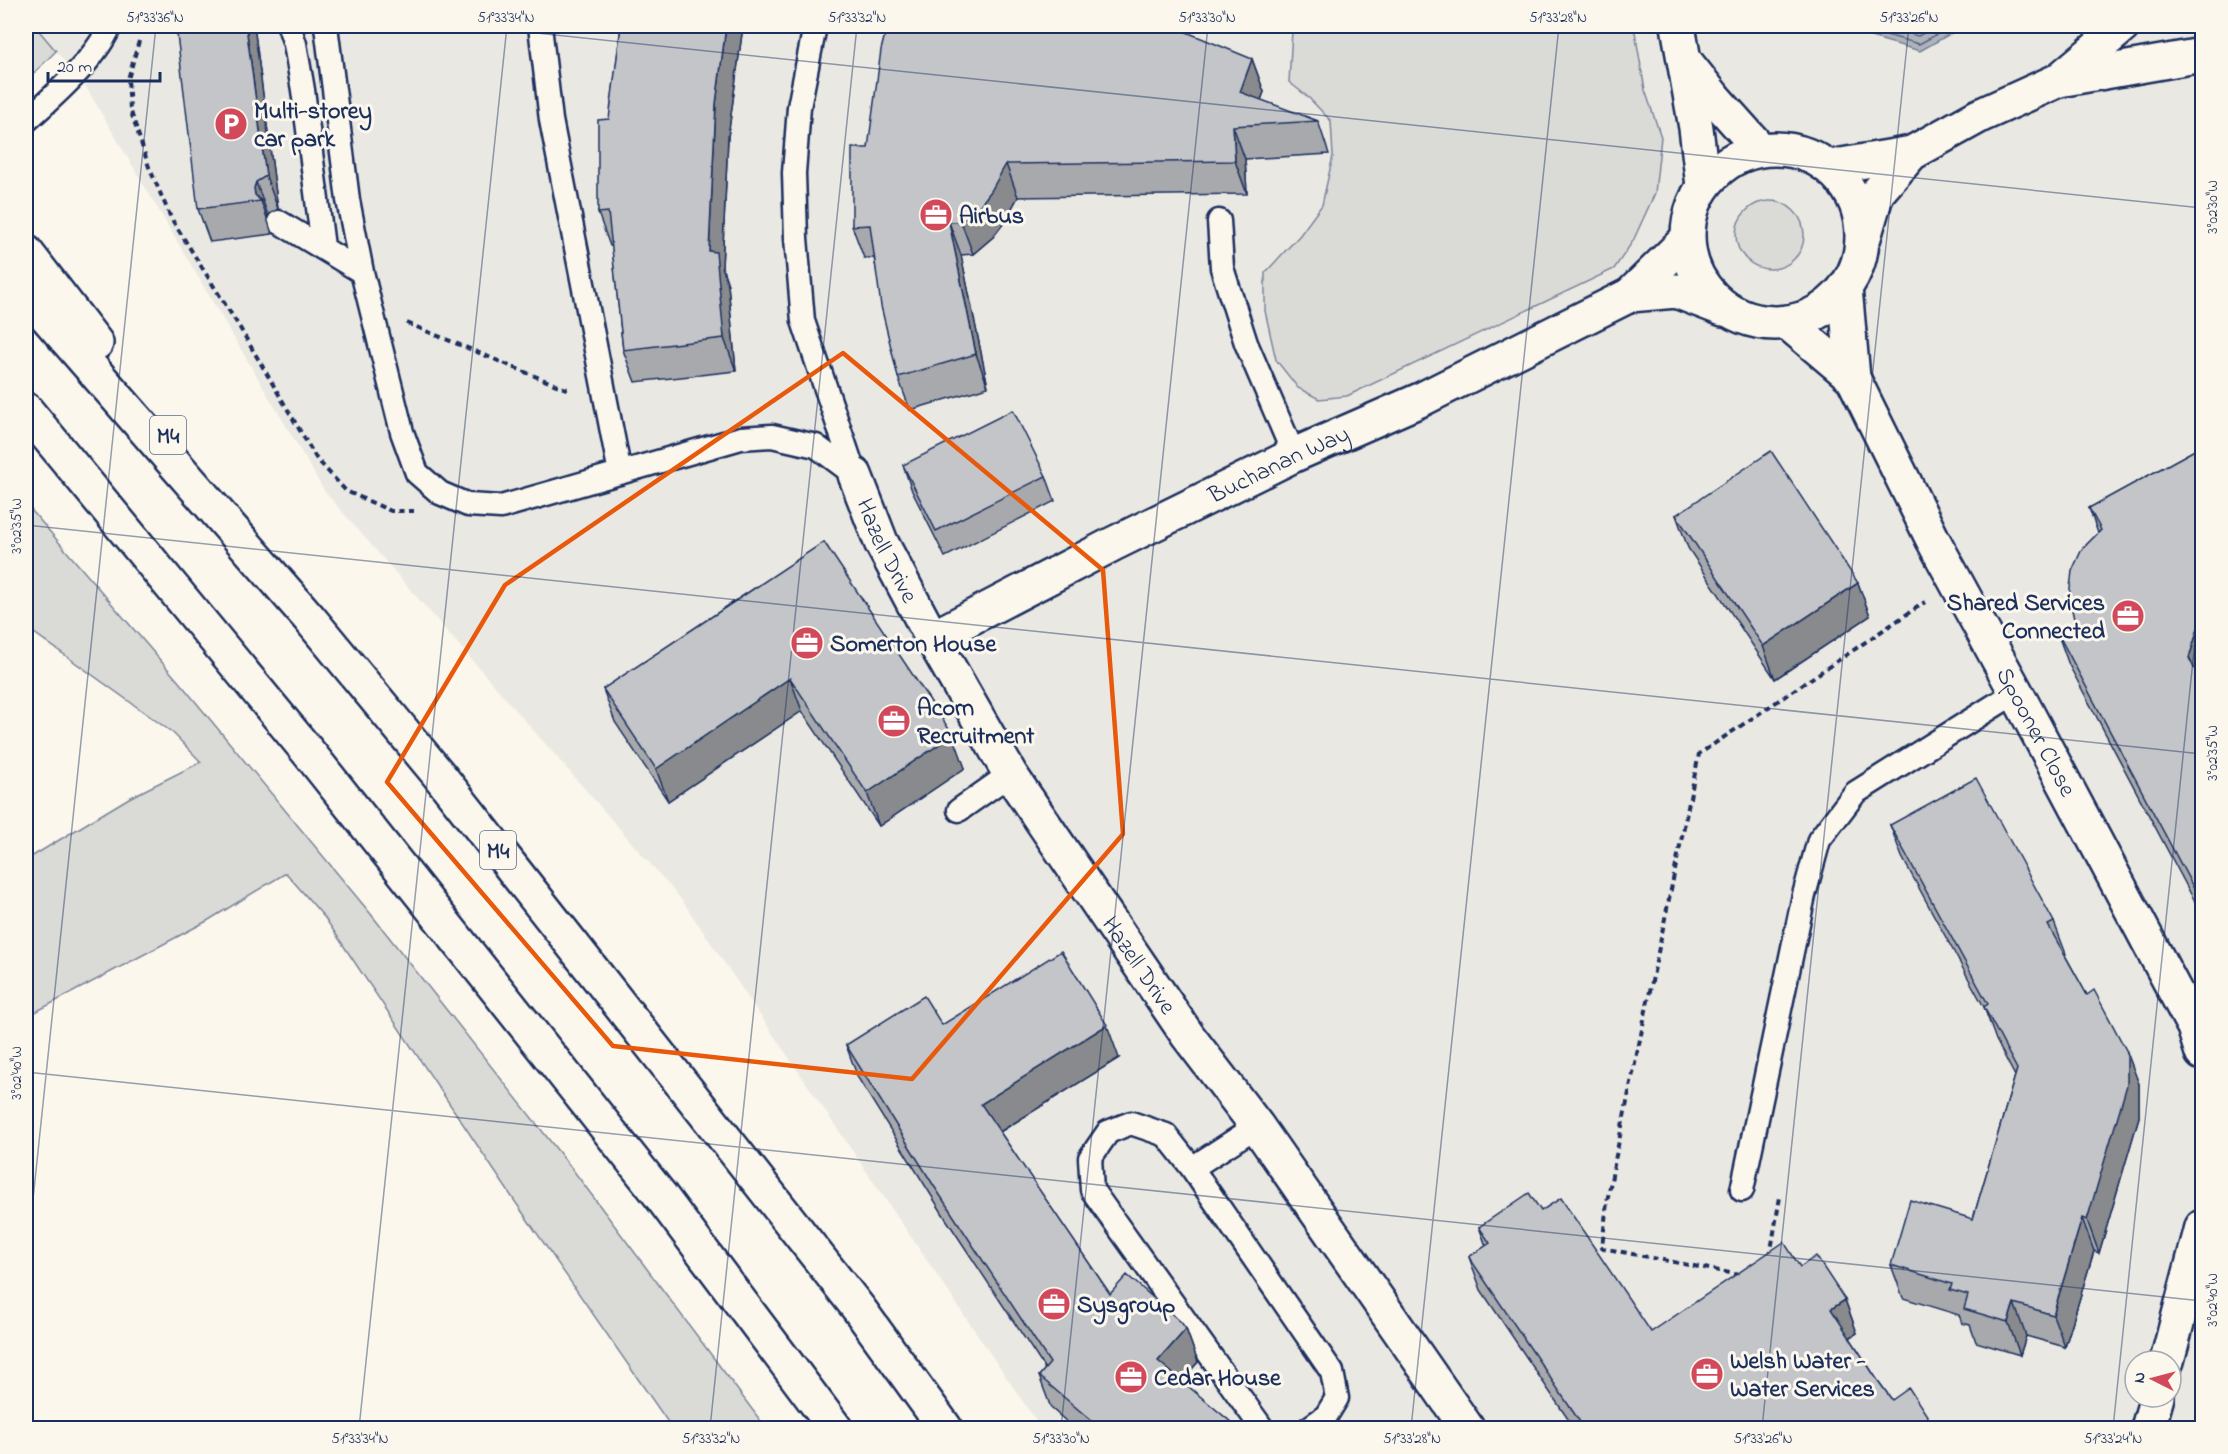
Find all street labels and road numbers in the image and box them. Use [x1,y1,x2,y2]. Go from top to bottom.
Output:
road number: M4 [150,416,186,454]
street label: Buchanan Way [1202,418,1356,515]
street label: Hazell Drive [846,494,925,610]
street label: Spooner Close [1986,662,2084,804]
road number: M4 [480,831,516,869]
street label: Hazell Drive [1092,910,1184,1023]

